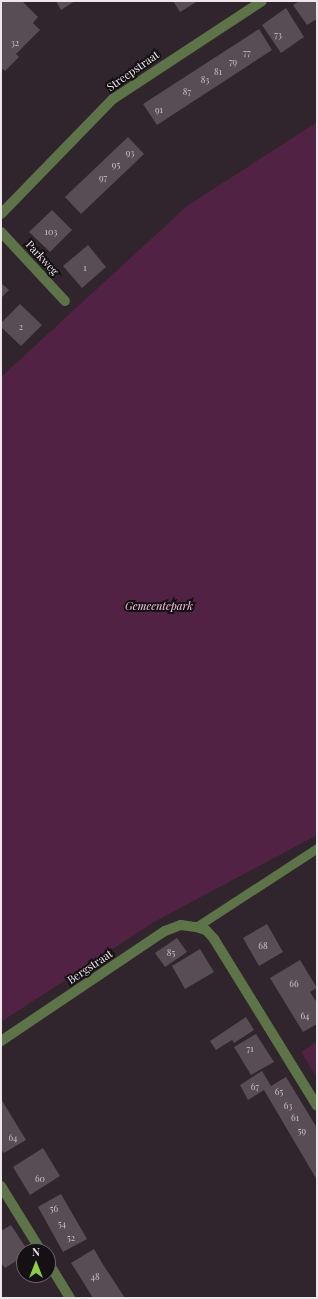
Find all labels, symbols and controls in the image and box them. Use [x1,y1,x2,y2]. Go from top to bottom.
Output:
house number: 73 [274,29,282,39]
house number: 32 [11,37,19,47]
house number: 77 [243,47,251,57]
street label: Streepstraat [104,48,162,94]
house number: 79 [229,56,237,66]
house number: 81 [214,66,222,76]
house number: 83 [201,74,209,84]
house number: 87 [183,86,191,96]
house number: 91 [155,104,163,114]
house number: 93 [126,147,134,157]
house number: 95 [112,159,120,169]
house number: 97 [99,172,107,182]
house number: 103 [45,226,57,236]
street label: Parkweg [23,238,61,278]
house number: 1 [83,262,87,272]
house number: 2 [19,321,23,331]
park label: Gemeentepark [125,599,193,613]
house number: 68 [258,940,268,950]
street label: Bergstraat [65,947,115,987]
house number: 85 [167,947,175,957]
house number: 66 [289,978,299,988]
house number: 64 [300,1010,310,1020]
house number: 71 [247,1043,253,1053]
house number: 67 [251,1081,259,1091]
house number: 65 [275,1086,283,1096]
house number: 63 [284,1100,292,1110]
house number: 61 [291,1112,299,1122]
house number: 59 [298,1125,306,1135]
house number: 64 [8,1132,18,1142]
house number: 60 [35,1173,45,1183]
house number: 56 [50,1203,58,1213]
house number: 54 [58,1218,66,1228]
house number: 52 [67,1232,75,1242]
north arrow [16,1243,56,1283]
text: N [32,1244,40,1259]
house number: 48 [90,1271,100,1281]

